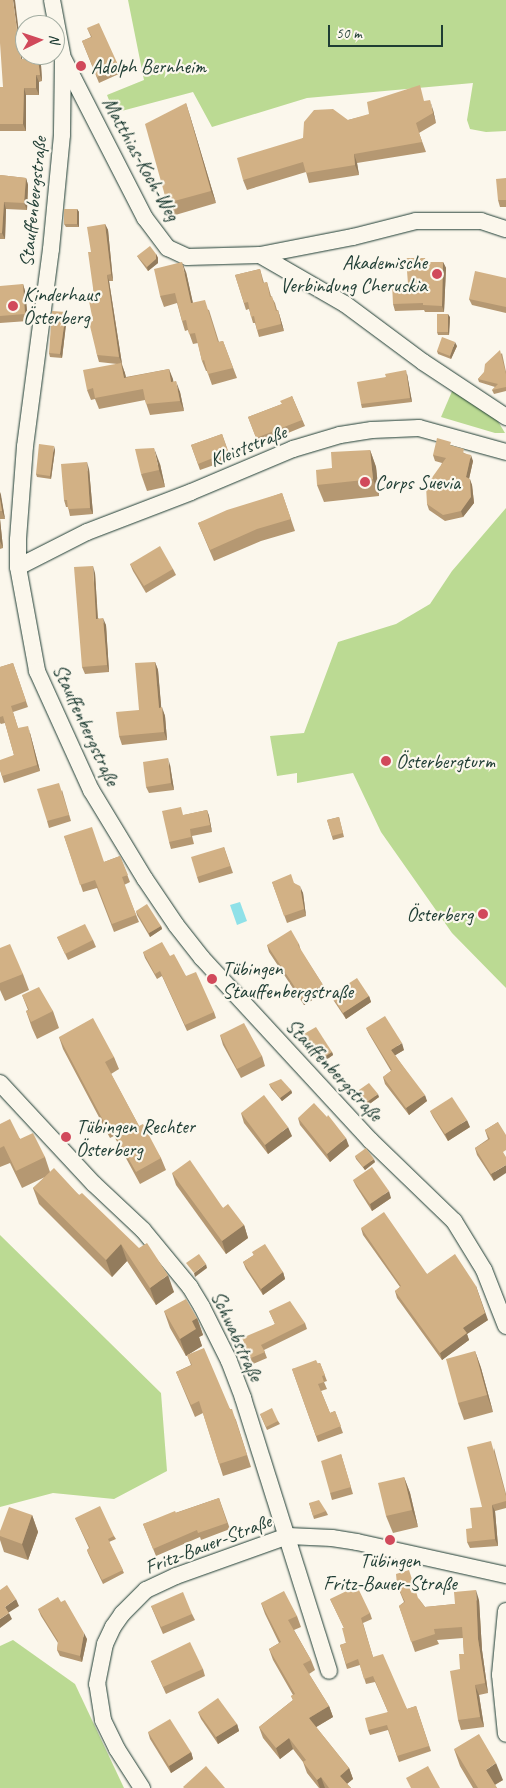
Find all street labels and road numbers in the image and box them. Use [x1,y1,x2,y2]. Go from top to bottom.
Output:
street label: Matthias-Koch-Weg [97,93,185,225]
street label: Stauffenbergstraße [14,136,52,268]
street label: Kleiststraße [206,420,290,472]
street label: Stauffenbergstraße [47,661,125,789]
street label: Stauffenbergstraße [281,1014,387,1126]
street label: Schwabstraße [206,1287,268,1385]
street label: Fritz-Bauer-Straße [141,1509,275,1579]

